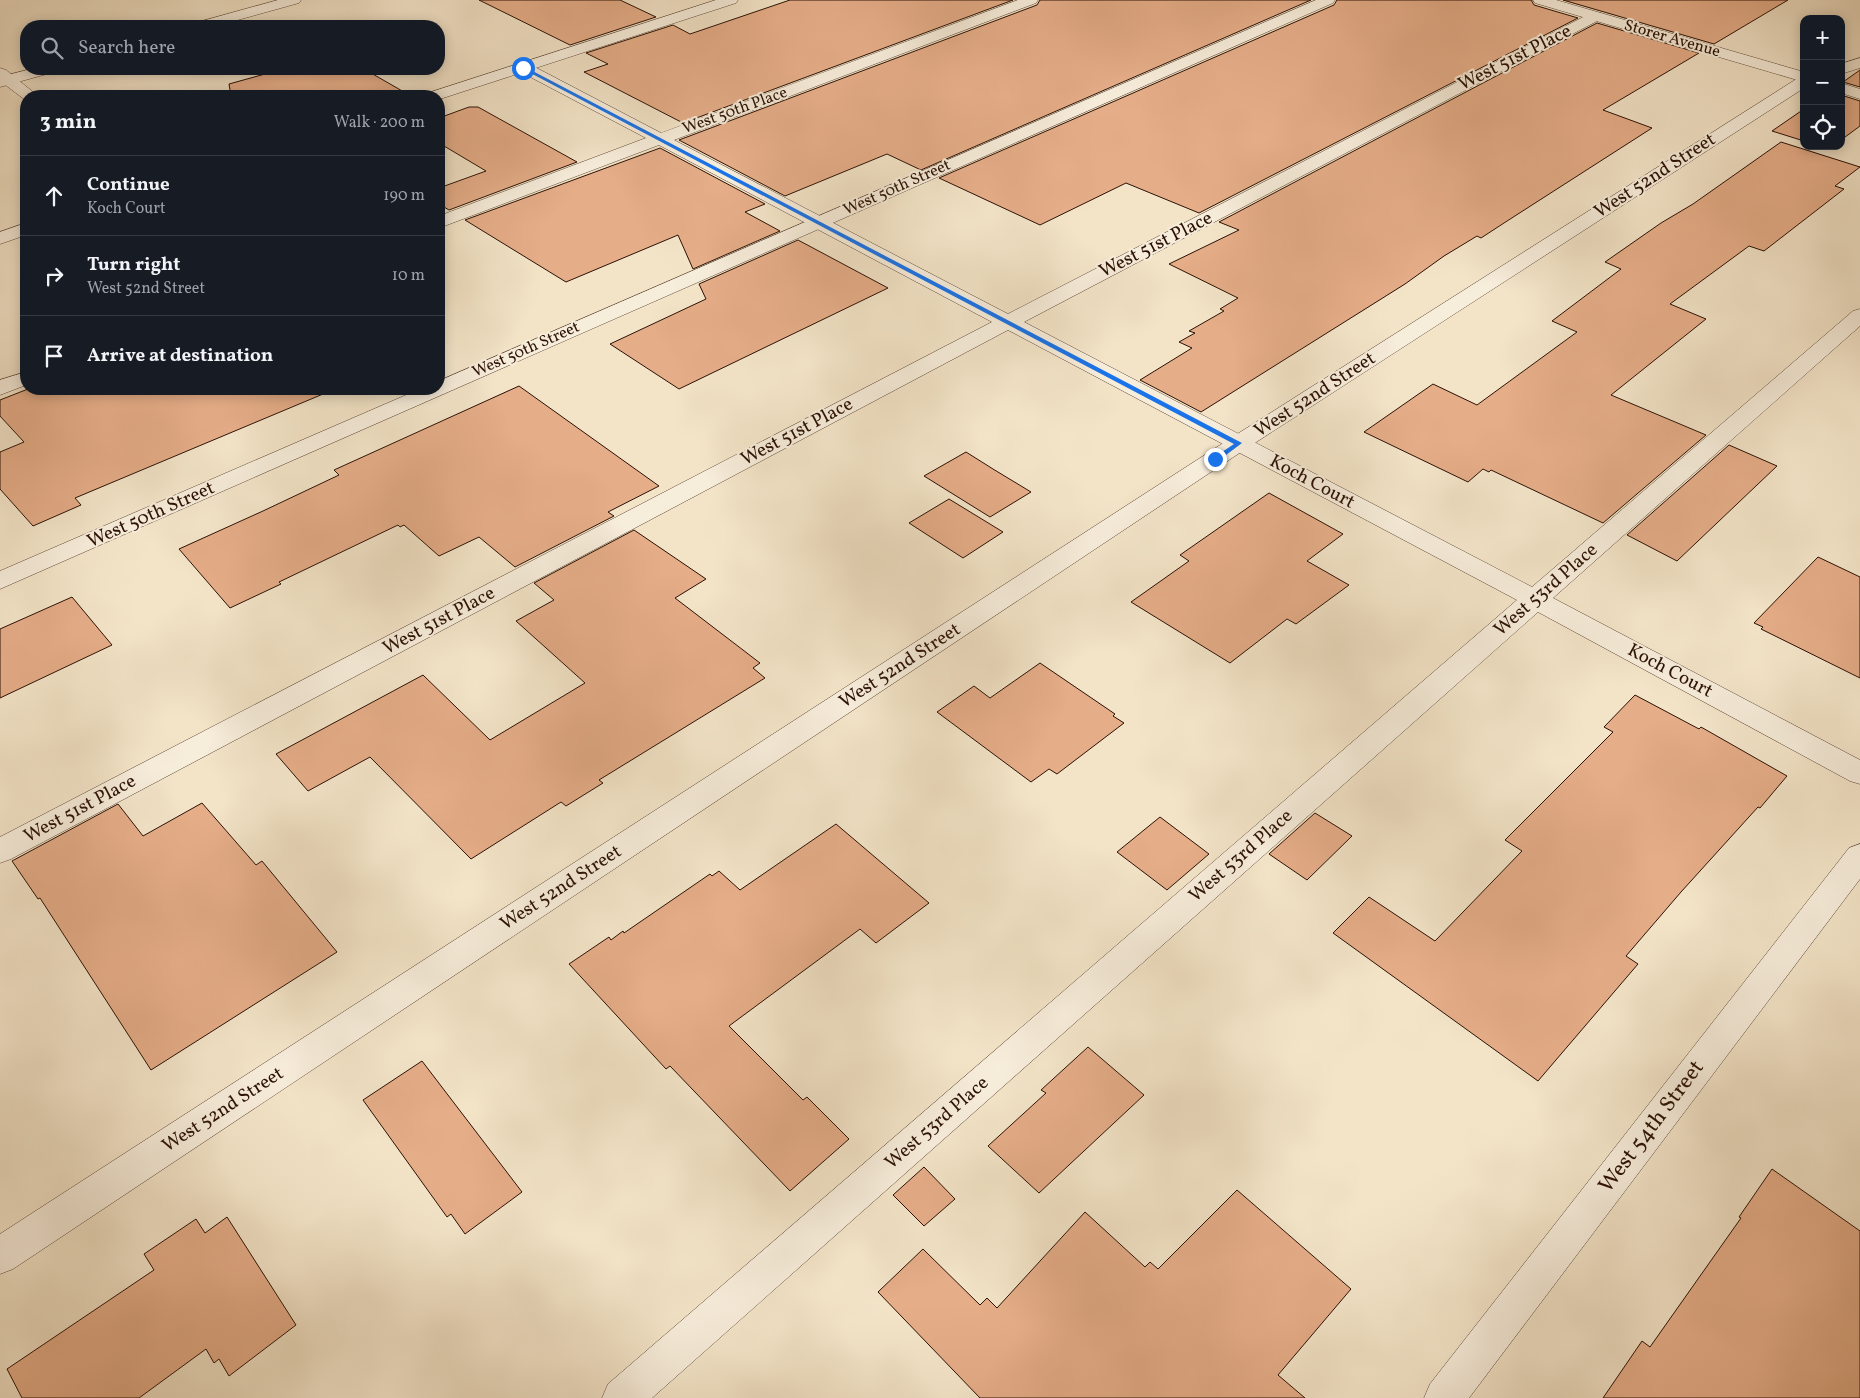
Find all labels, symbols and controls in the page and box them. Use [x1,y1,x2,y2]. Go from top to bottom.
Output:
street label: Storer Avenue [1621,15,1723,63]
map controls [1800,15,1845,150]
button: + [1800,15,1845,60]
street label: West 51st Place [1454,18,1576,98]
search box [20,20,445,75]
icon: search [38,34,66,62]
text: Search here [78,35,175,61]
route start [512,57,535,80]
button: − [1800,60,1845,105]
street label: West 50th Place [679,82,791,140]
button: locate [1800,105,1845,150]
text: 3 min [40,108,96,137]
text: Walk · 200 m [334,112,425,134]
street label: West 52nd Street [1589,127,1721,225]
street label: West 50th Street [840,154,954,221]
text: Continue [87,172,170,198]
icon: ahead [40,182,68,210]
text: 190 m [383,185,425,207]
text: Koch Court [87,198,166,220]
street label: West 51st Place [1095,205,1217,285]
text: Turn right [87,252,180,278]
icon: right [40,262,68,290]
text: 10 m [392,265,425,287]
text: West 52nd Street [87,278,205,300]
street label: West 50th Street [469,316,583,383]
icon: arrive [40,342,68,370]
text: Arrive at destination [87,343,273,369]
street label: West 52nd Street [1249,346,1381,444]
street label: West 51st Place [736,391,858,473]
route end [1204,448,1227,471]
street label: Koch Court [1265,449,1360,516]
street label: West 50th Street [83,475,219,555]
street label: West 53rd Place [1488,537,1604,643]
street label: West 51st Place [378,580,500,662]
street label: West 52nd Street [834,617,966,715]
street label: Koch Court [1623,638,1718,705]
street label: West 51st Place [19,768,141,850]
street label: West 53rd Place [1183,803,1299,909]
street label: West 52nd Street [495,839,627,937]
street label: West 54th Street [1592,1054,1712,1200]
street label: West 52nd Street [157,1061,289,1159]
street label: West 53rd Place [879,1070,995,1176]

